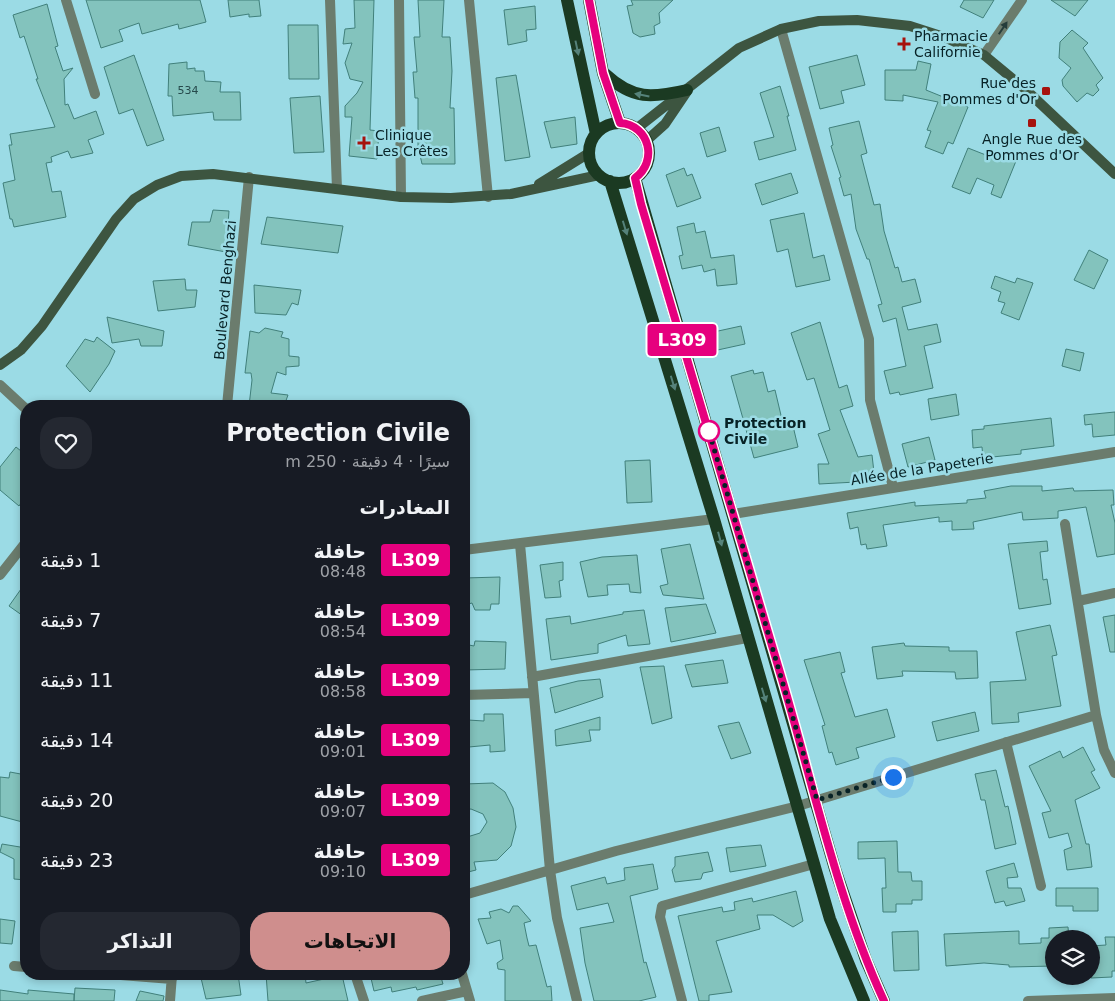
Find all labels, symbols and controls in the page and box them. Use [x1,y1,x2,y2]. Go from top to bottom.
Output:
one-way arrow [998,21,1008,34]
place label: Pharmacie Californie [914,28,988,60]
marker: Pharmacie Californie [898,38,910,50]
one-way arrow [573,40,581,55]
place label: Rue des Pommes d'Or [942,75,1036,107]
house number: 534 [178,84,199,97]
marker: Rue des Pommes d'Or [1040,85,1052,97]
one-way arrow [634,90,650,98]
marker: Angle Rue des Pommes d'Or [1026,117,1038,129]
place label: Clinique Les Crêtes [375,127,448,159]
place label: Angle Rue des Pommes d'Or [982,131,1082,163]
marker: Clinique Les Crêtes [357,136,371,150]
street label: Boulevard Benghazi [211,220,239,360]
one-way arrow [621,221,629,236]
line badge: L309 [647,324,717,356]
text: L309 [657,329,707,350]
one-way arrow [669,376,677,391]
place label: Protection Civile [724,415,806,447]
button: heart [40,417,92,469]
text: Protection Civile [226,419,450,447]
marker: Protection Civile [698,420,720,442]
street label: Allée de la Papeterie [850,450,994,488]
text: سيرًا · 4 دقيقة · 250 m [285,452,450,471]
text: المغادرات [359,496,450,518]
one-way arrow [716,531,724,546]
text: حافلة [313,540,366,562]
text: 1 دقيقة [40,549,101,571]
text: L309 [391,549,440,570]
text: 08:48 [320,562,366,581]
text: حافلة [313,600,366,622]
text: 7 دقيقة [40,609,101,631]
text: L309 [391,609,440,630]
text: 08:54 [320,622,366,641]
text: حافلة [313,660,366,682]
text: 11 دقيقة [40,669,113,691]
text: L309 [391,669,440,690]
text: 08:58 [320,682,366,701]
one-way arrow [761,688,769,703]
text: حافلة [313,720,366,742]
text: 14 دقيقة [40,729,113,751]
text: L309 [391,729,440,750]
text: 09:01 [320,742,366,761]
your location [881,765,906,790]
text: حافلة [313,780,366,802]
text: 20 دقيقة [40,789,113,811]
text: L309 [391,789,440,810]
text: 09:07 [320,802,366,821]
text: حافلة [313,840,366,862]
text: 23 دقيقة [40,849,113,871]
text: L309 [391,849,440,870]
text: 09:10 [320,862,366,881]
button: التذاكر [40,912,240,970]
button: الاتجاهات [250,912,450,970]
map controls [1045,930,1100,985]
button: layers [1045,930,1100,985]

